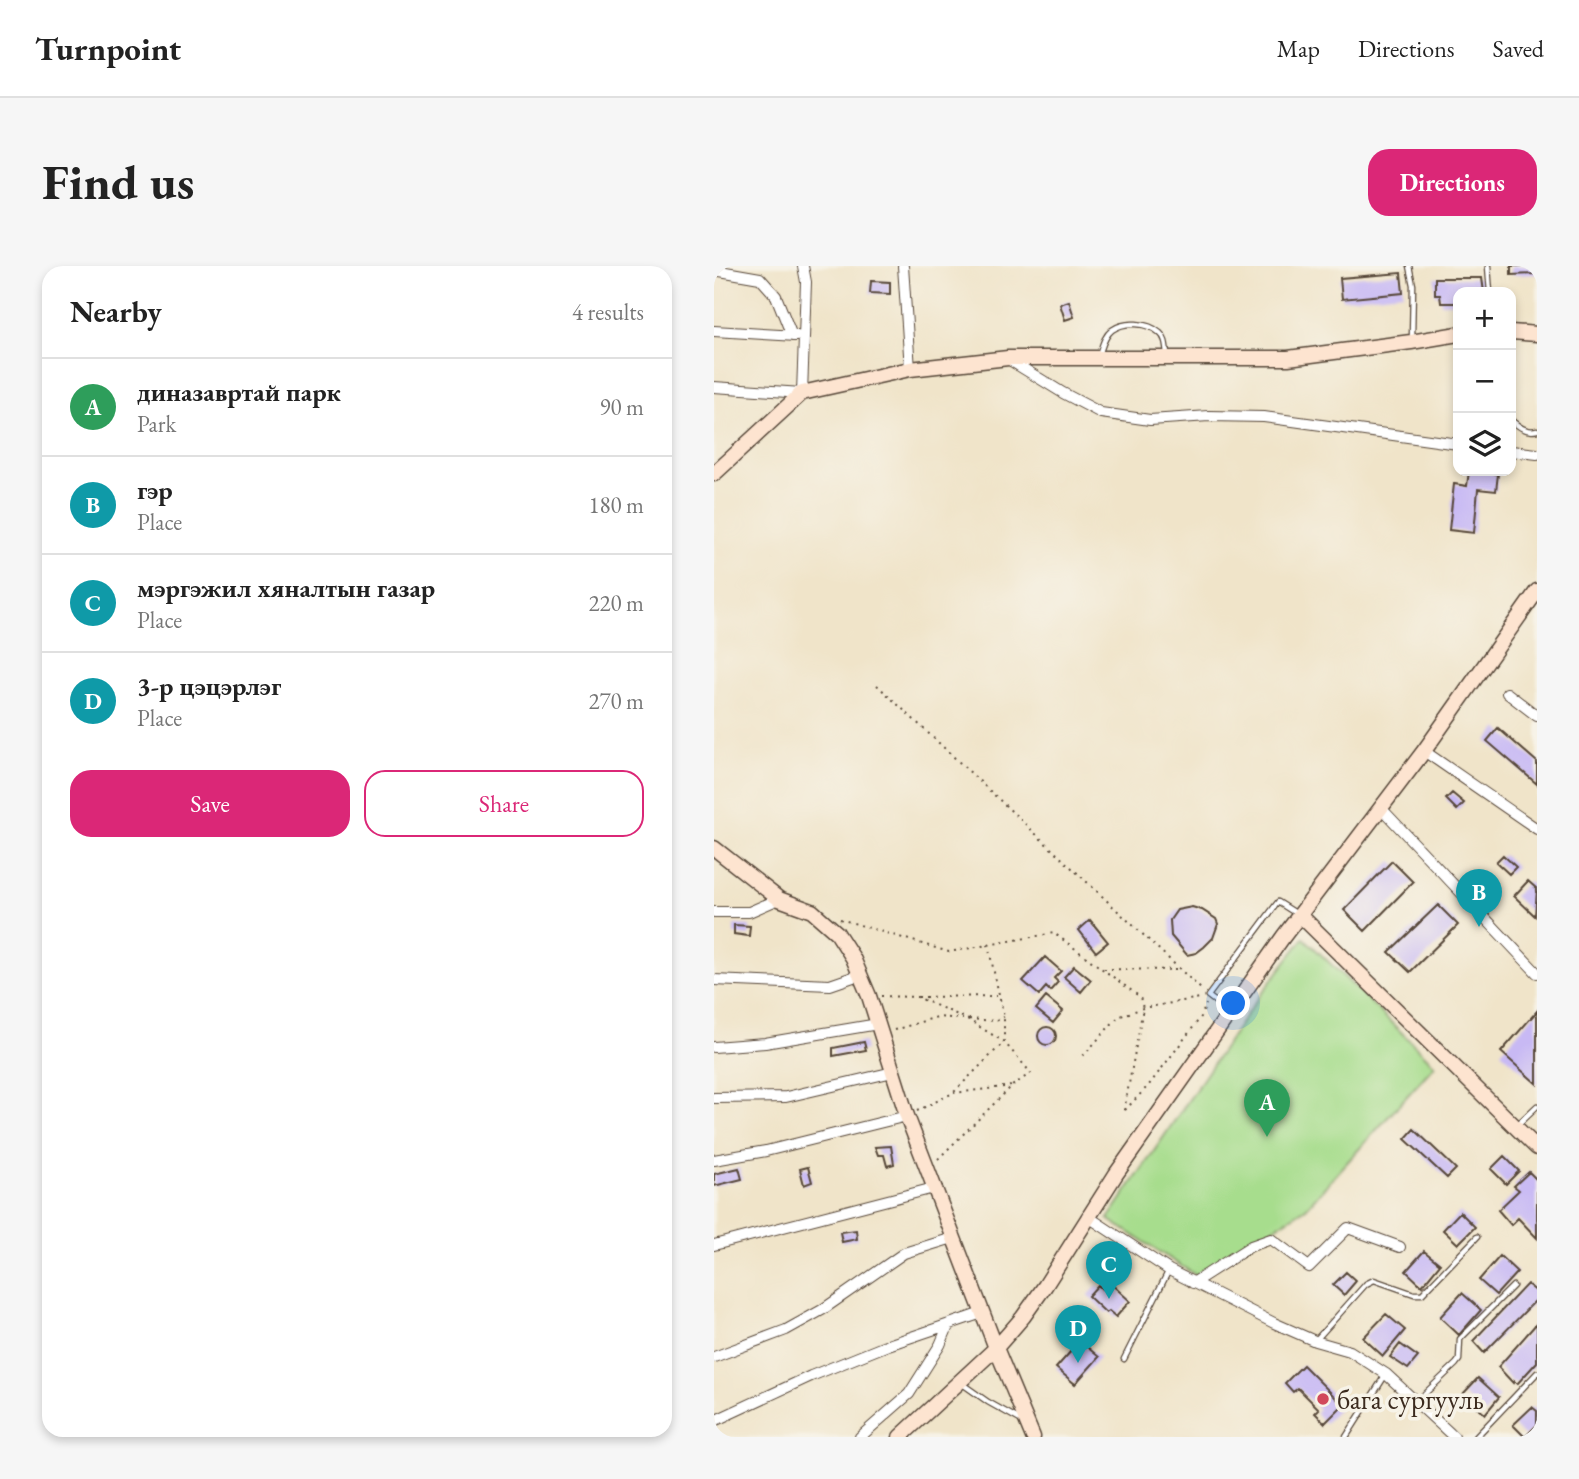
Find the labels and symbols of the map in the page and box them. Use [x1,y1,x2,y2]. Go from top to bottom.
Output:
pin: B [1456,869,1502,927]
your location [1216,986,1250,1020]
pin: A [1244,1079,1290,1137]
pin: C [1086,1241,1132,1299]
pin: D [1055,1305,1101,1363]
place label: бага сургууль [1337,1381,1484,1417]
marker: бага сургууль [1315,1391,1331,1407]

